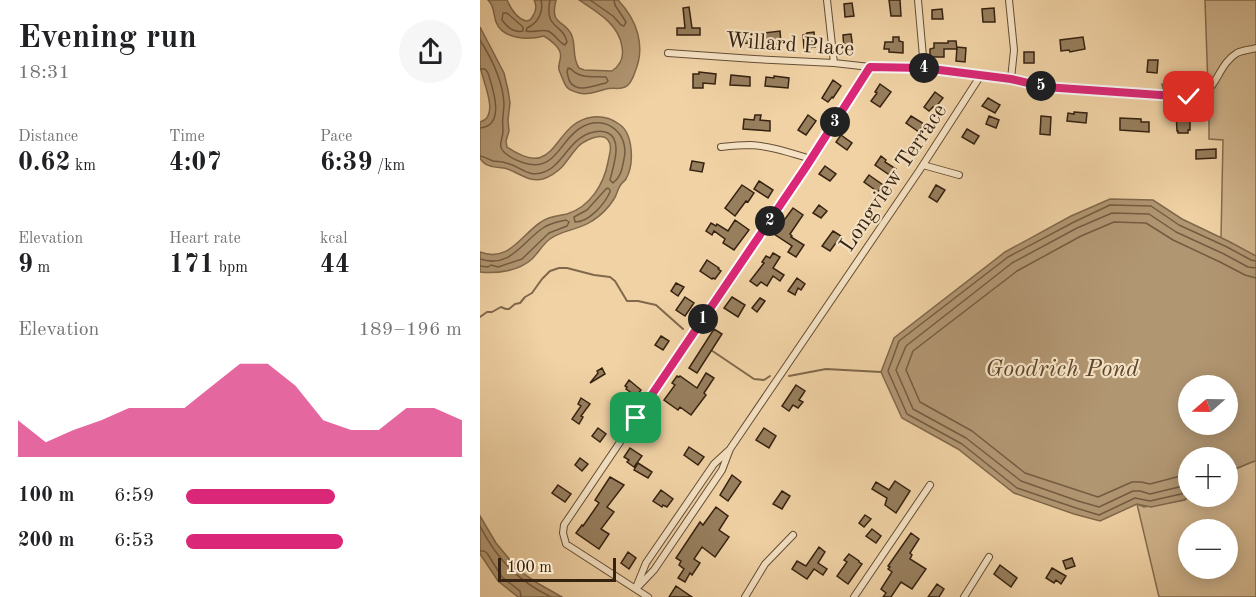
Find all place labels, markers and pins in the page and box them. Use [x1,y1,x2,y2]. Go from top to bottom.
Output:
pin: 4 [909,53,939,83]
pin: 5 [1026,71,1056,101]
pin [1163,71,1214,122]
pin: 3 [820,107,850,137]
pin: 2 [755,206,785,236]
pin: 1 [688,304,718,334]
pin [610,392,661,443]

